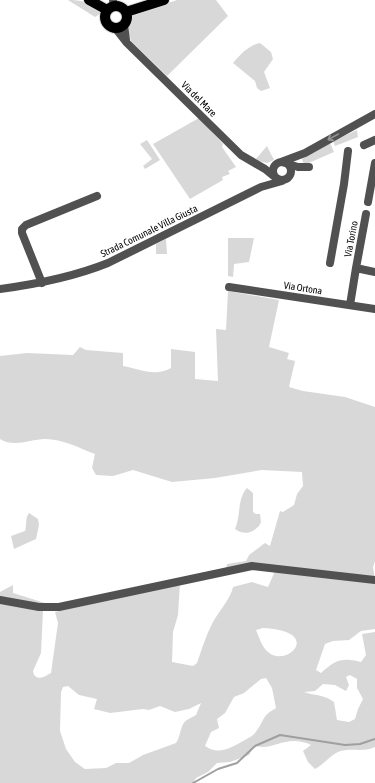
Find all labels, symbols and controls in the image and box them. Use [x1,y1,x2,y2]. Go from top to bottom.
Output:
street label: Via del Mare [179,79,219,119]
one-way arrow [327,134,339,142]
street label: Strada Comunale Villa Giusta [99,203,200,259]
street label: Via Torino [342,220,360,258]
street label: Via Ortona [283,280,323,297]

